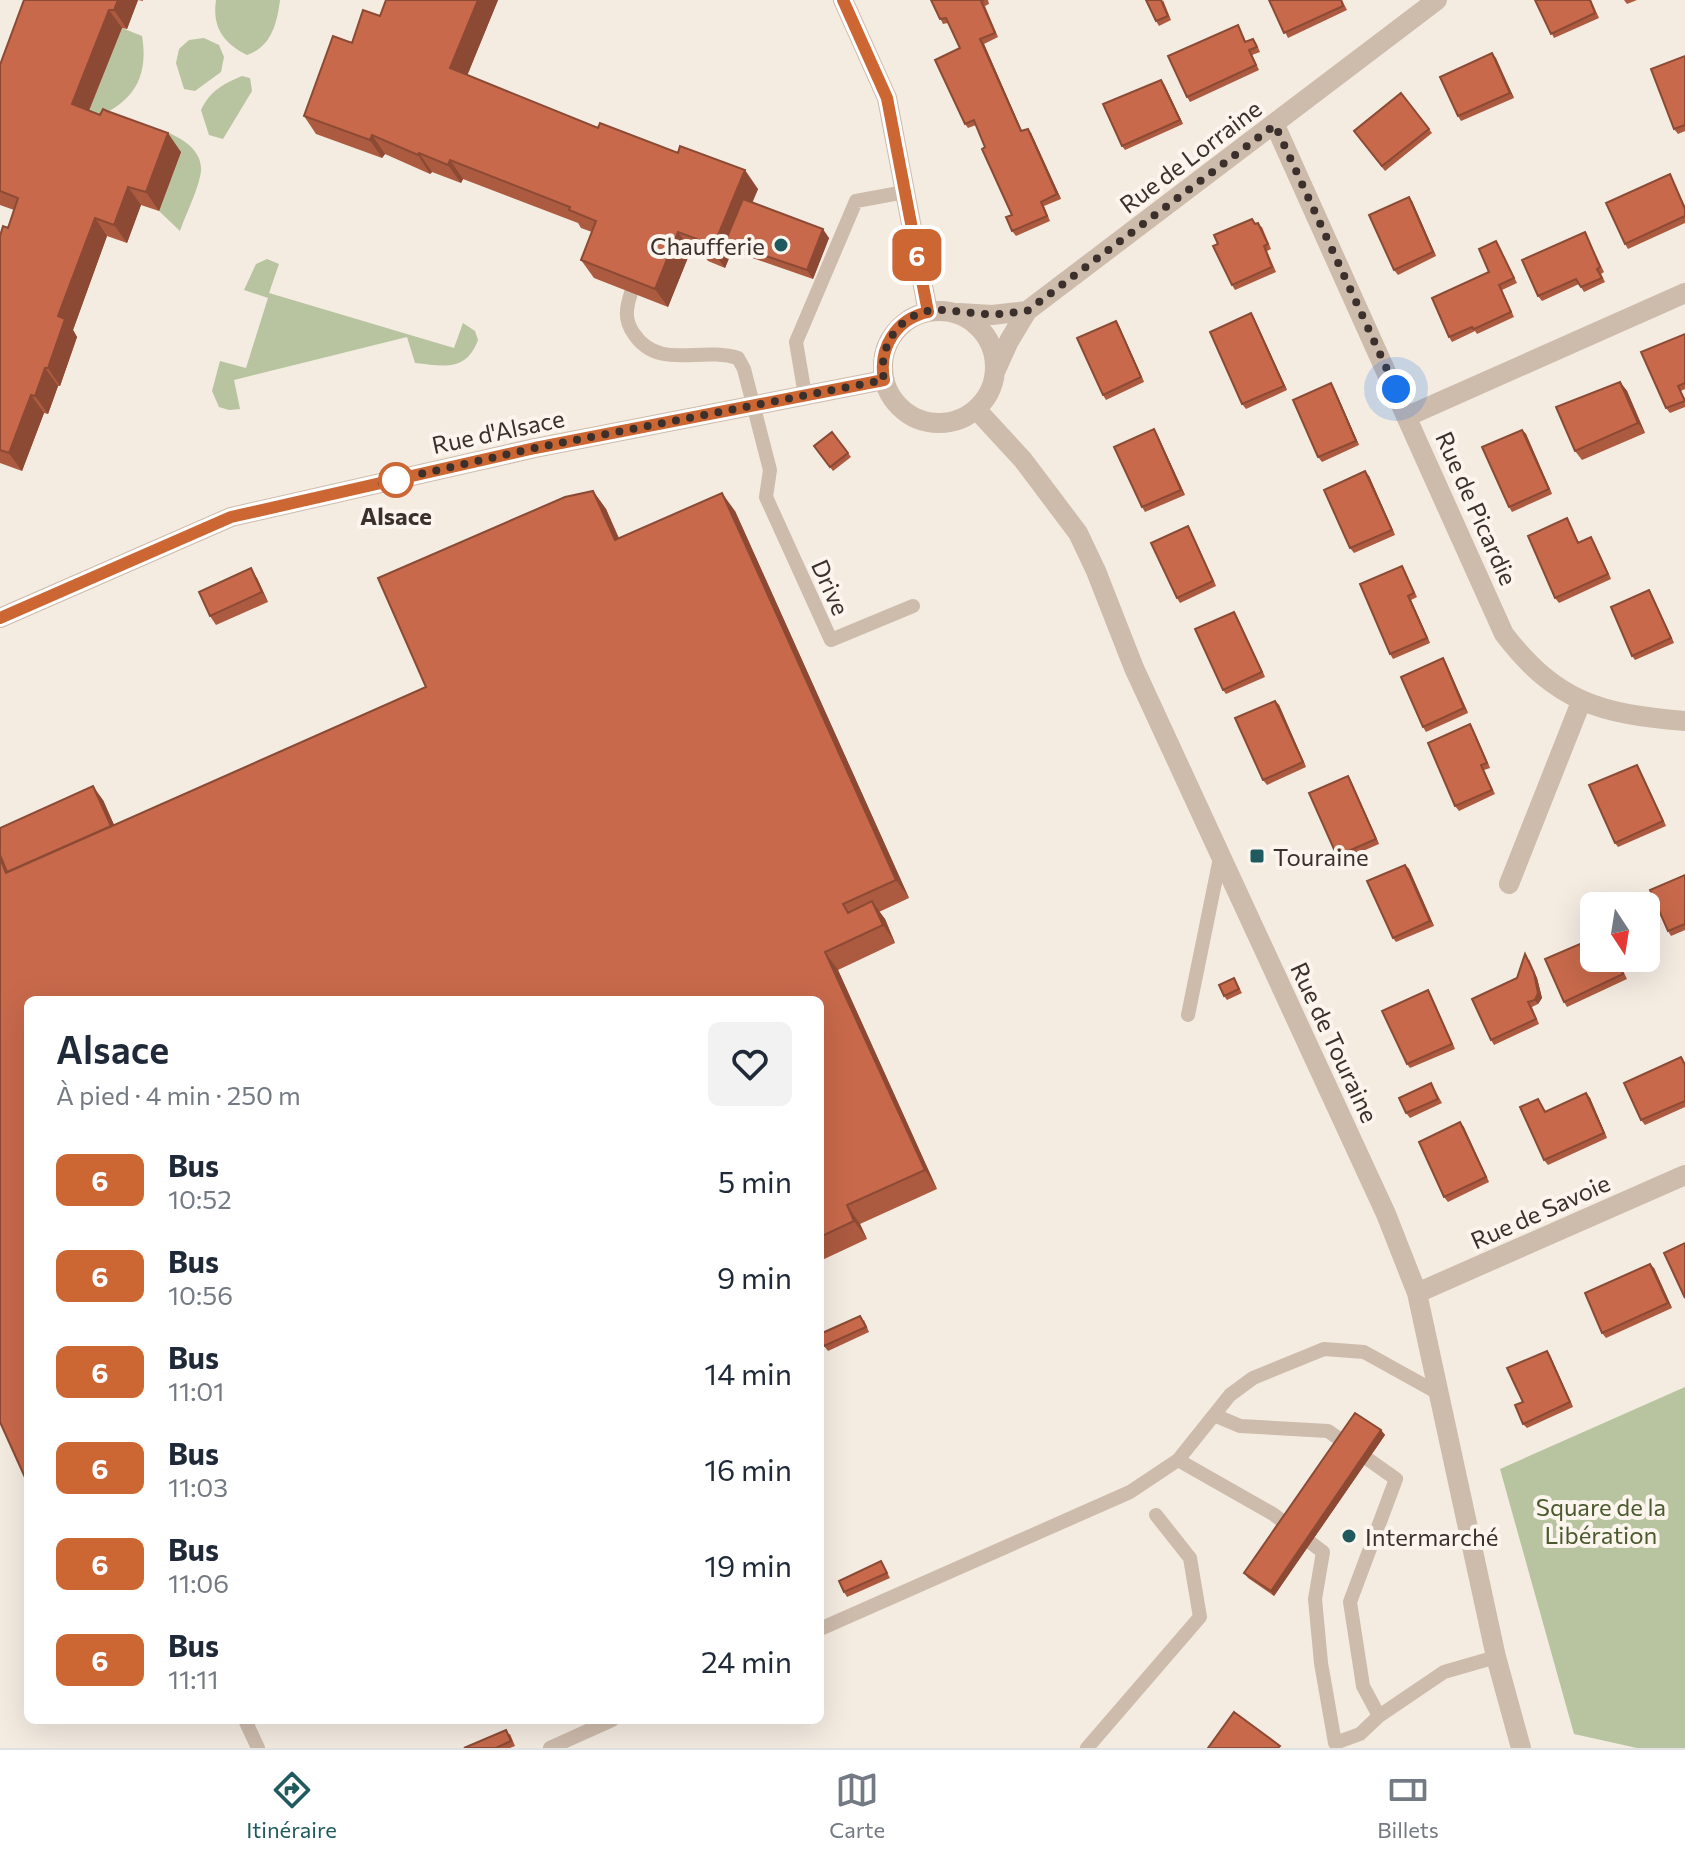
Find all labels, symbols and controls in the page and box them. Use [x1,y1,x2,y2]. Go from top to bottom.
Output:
street label: Rue de Lorraine [1113,93,1267,219]
line badge: 6 [891,229,943,281]
place label: Chaufferie [650,231,765,260]
marker: Chaufferie [772,236,790,254]
text: 6 [908,238,926,272]
your location [1376,369,1416,409]
street label: Rue d'Alsace [429,403,567,459]
street label: Rue de Picardie [1430,427,1524,589]
marker: Alsace [379,463,413,497]
place label: Alsace [360,501,432,530]
street label: Drive [806,555,856,619]
place label: Touraine [1273,842,1369,871]
marker: Touraine [1248,847,1266,865]
north arrow [1580,892,1660,972]
map controls [1580,892,1660,972]
street label: Rue de Touraine [1285,957,1385,1127]
button: heart [708,1022,792,1106]
text: Alsace [56,1025,169,1072]
text: À pied · 4 min · 250 m [56,1079,301,1110]
text: Bus [168,1146,219,1183]
text: 5 min [718,1162,792,1199]
text: 6 [91,1163,109,1197]
street label: Rue de Savoie [1466,1167,1614,1255]
text: 10:52 [168,1183,232,1214]
text: Bus [168,1242,219,1279]
text: 9 min [717,1258,792,1295]
text: 6 [91,1259,109,1293]
text: 10:56 [168,1279,233,1310]
text: Bus [168,1338,219,1375]
text: 14 min [704,1354,792,1391]
text: 6 [91,1355,109,1389]
text: 11:01 [168,1375,224,1406]
text: Bus [168,1434,219,1471]
text: 16 min [704,1450,792,1487]
text: 6 [91,1451,109,1485]
text: 11:03 [168,1471,228,1502]
park label: Square de la Libération [1536,1492,1666,1549]
place label: Intermarché [1365,1522,1498,1551]
marker: Intermarché [1340,1527,1358,1545]
text: Bus [168,1530,219,1567]
text: 19 min [704,1546,792,1583]
text: 6 [91,1547,109,1581]
text: 11:06 [168,1567,229,1598]
text: Bus [168,1626,219,1663]
text: 24 min [701,1642,792,1679]
text: 6 [91,1643,109,1677]
text: 11:11 [168,1663,219,1694]
tab: Itinéraire [246,1768,337,1843]
tab: Carte [829,1768,885,1843]
tab: Billets [1377,1768,1439,1843]

